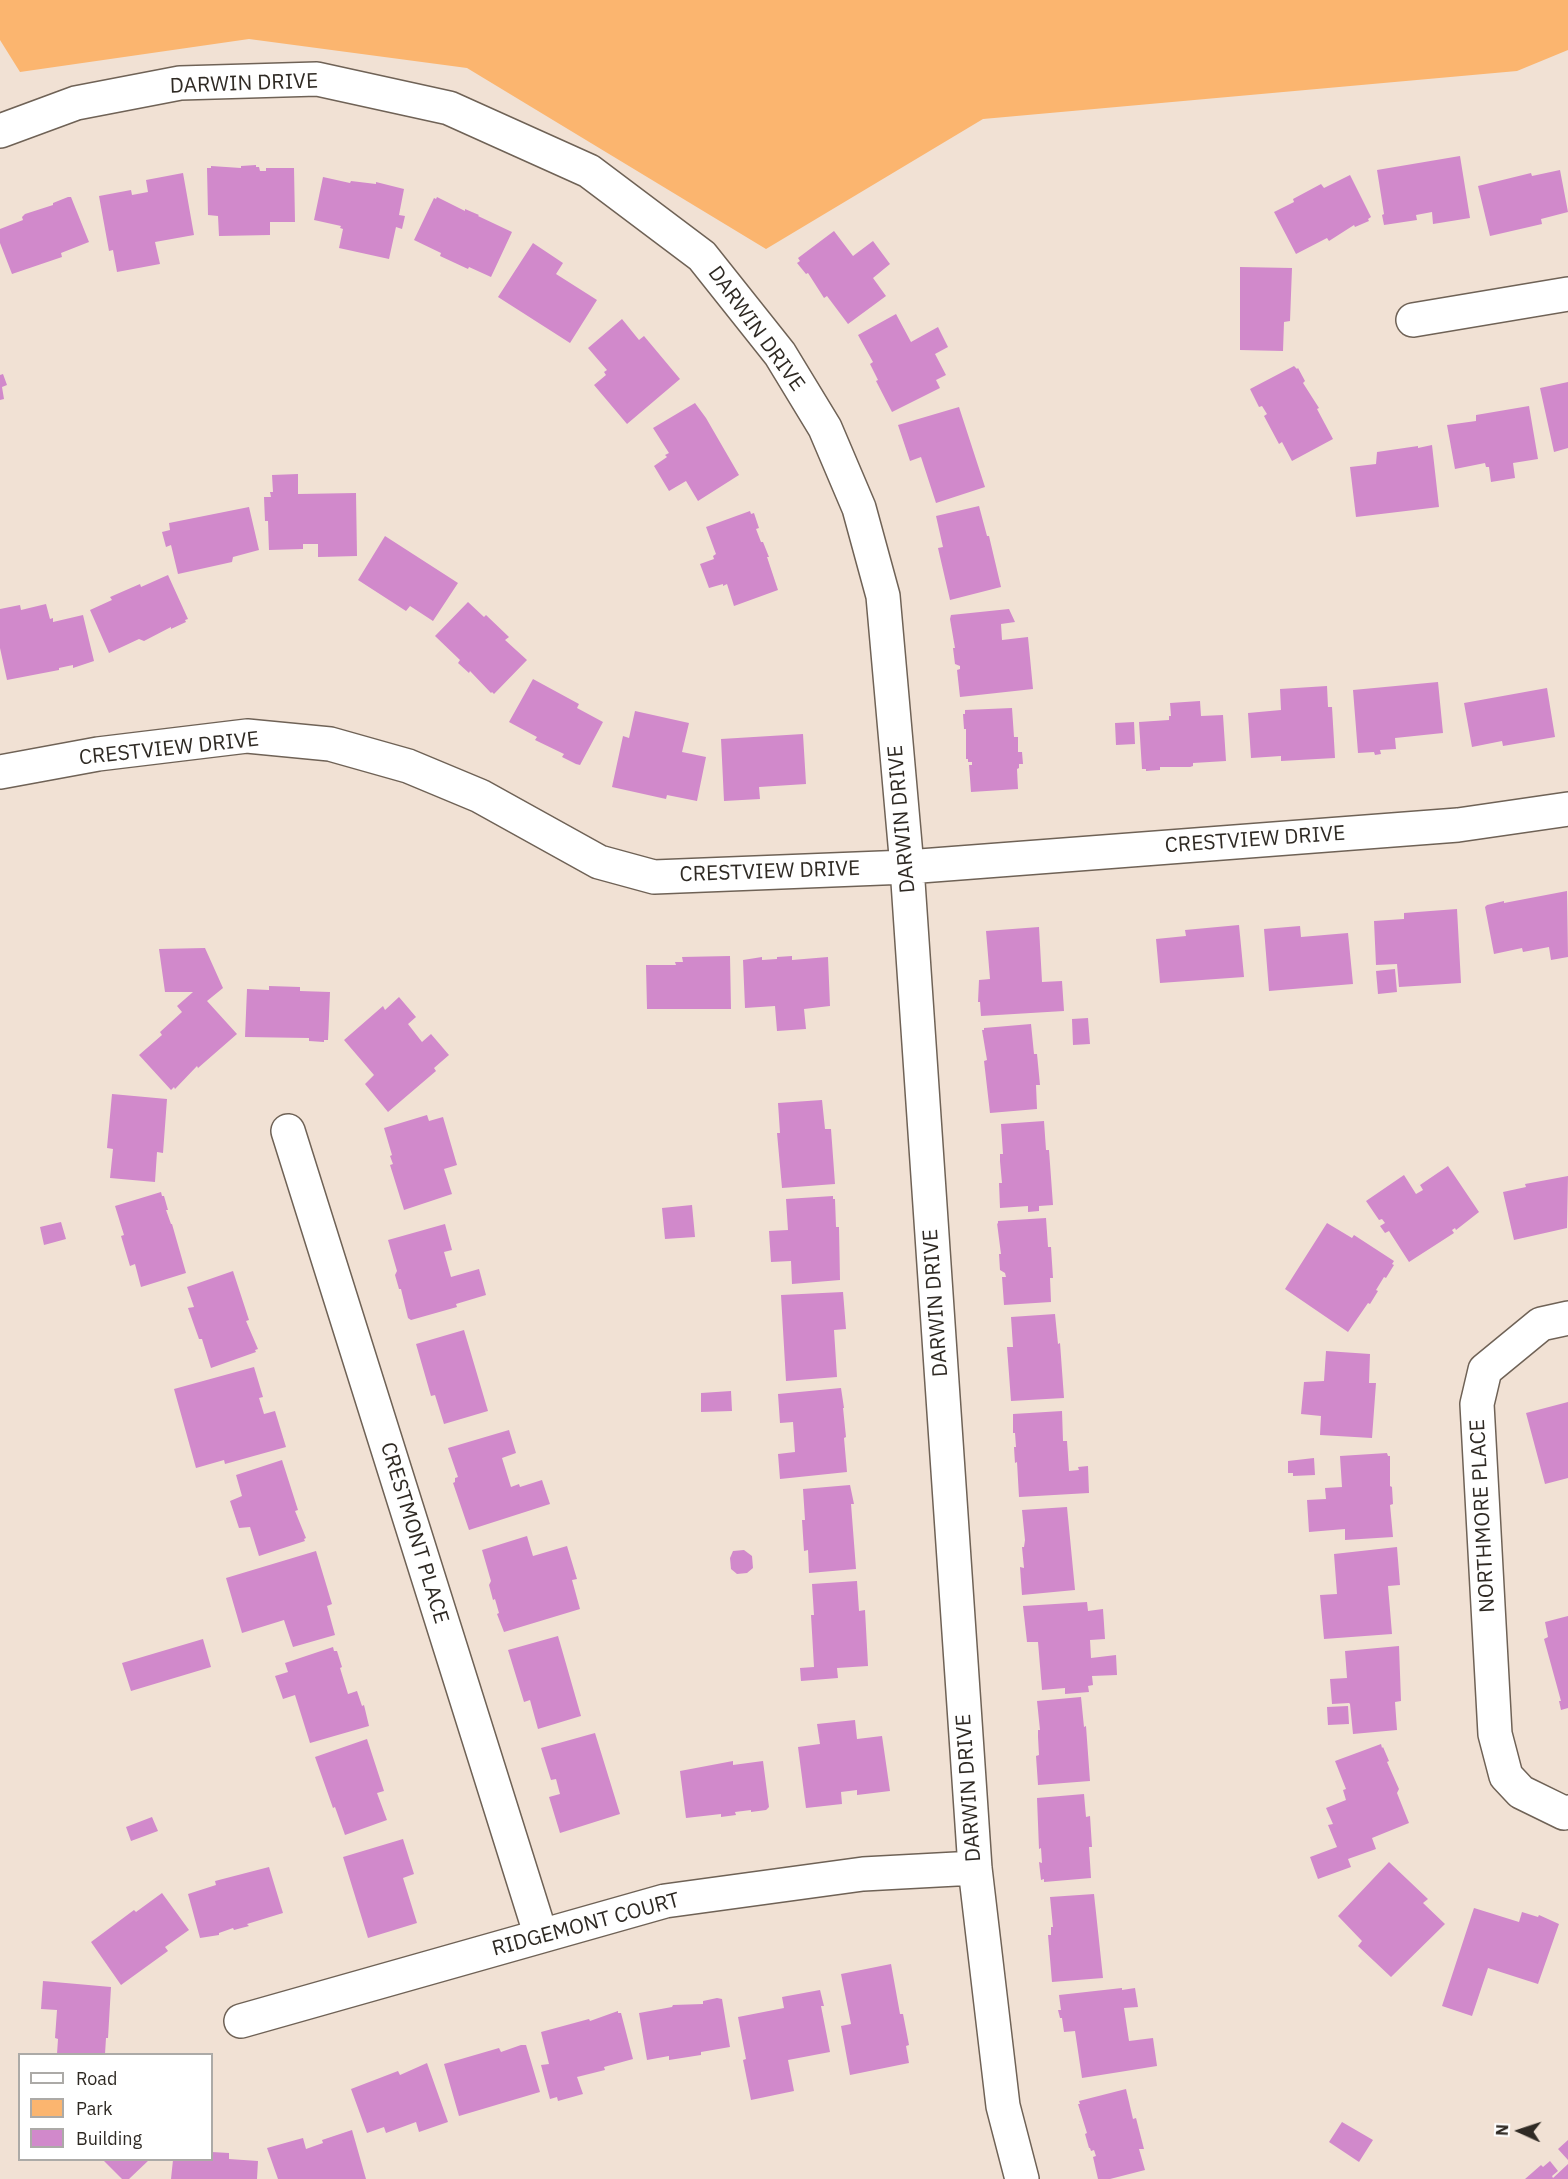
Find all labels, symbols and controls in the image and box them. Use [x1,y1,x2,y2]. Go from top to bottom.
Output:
street label: DARWIN DRIVE [169,69,319,99]
street label: DARWIN DRIVE [702,262,810,396]
street label: CRESTVIEW DRIVE [78,727,260,771]
street label: DARWIN DRIVE [883,744,921,894]
street label: CRESTVIEW DRIVE [1164,821,1346,859]
street label: CRESTVIEW DRIVE [679,856,861,888]
street label: DARWIN DRIVE [918,1228,954,1378]
street label: NORTHMORE PLACE [1465,1418,1501,1614]
street label: CRESTMONT PLACE [374,1439,454,1627]
street label: DARWIN DRIVE [951,1713,987,1863]
street label: RIDGEMONT COURT [489,1888,683,1962]
legend [18,2053,213,2161]
text: Road [76,2067,117,2090]
text: Park [76,2097,112,2120]
north arrow [1490,2101,1550,2161]
text: N [1492,2124,1512,2136]
text: Building [76,2127,142,2150]

